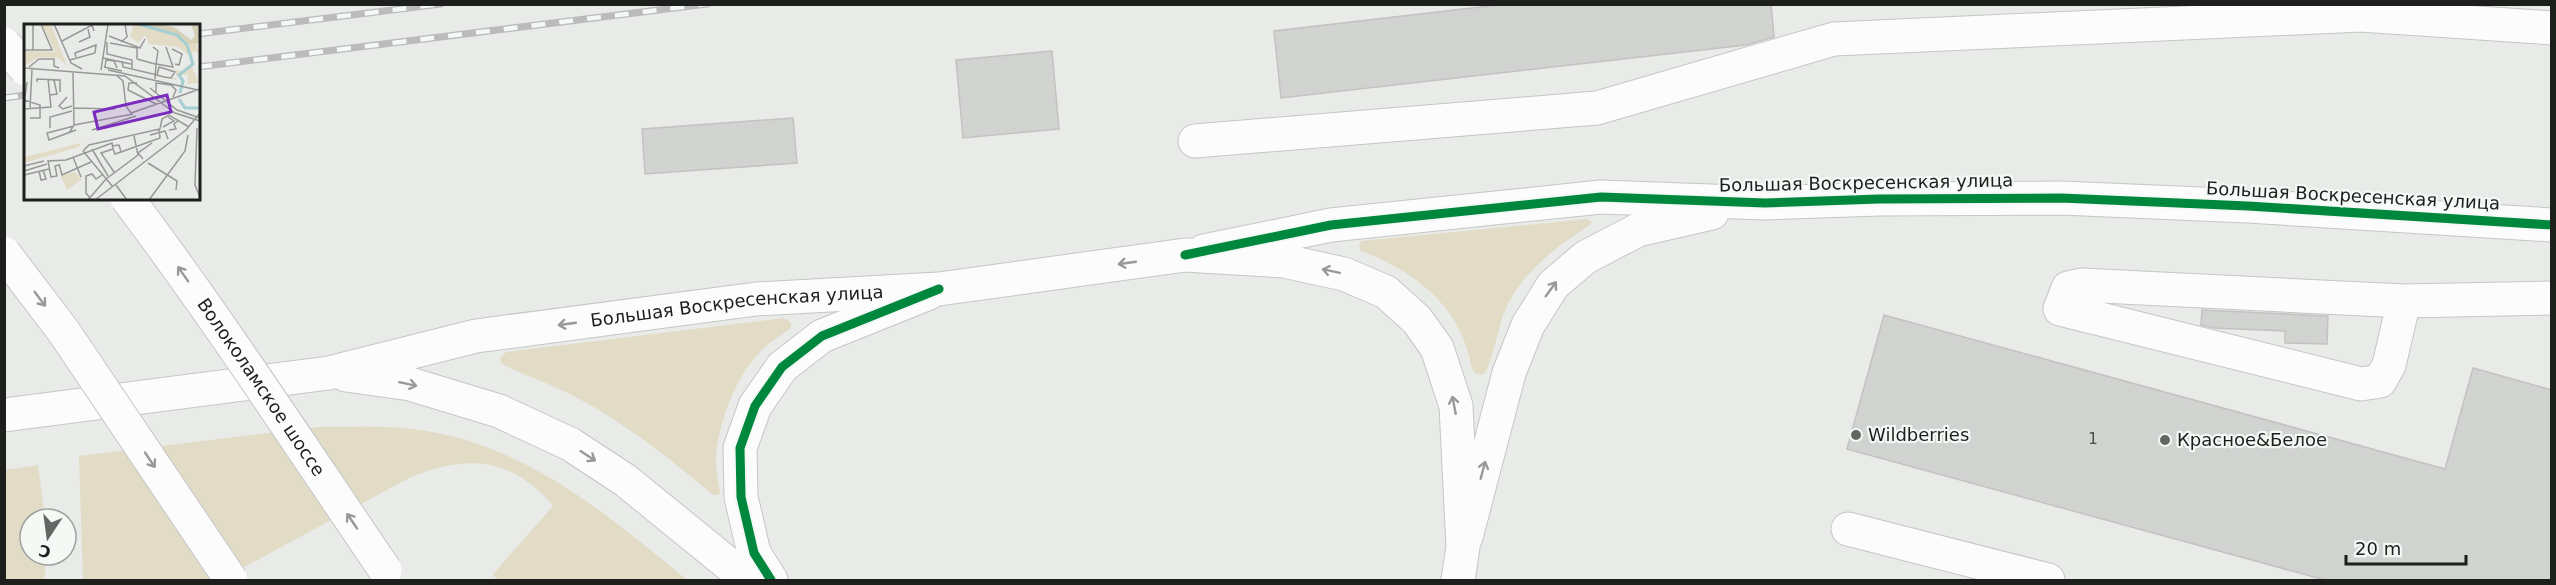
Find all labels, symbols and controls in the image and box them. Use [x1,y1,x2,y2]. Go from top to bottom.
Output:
inset map [24,24,200,200]
street label: Большая Воскресенская улица [1719,169,2013,196]
street label: Большая Воскресенская улица [2205,177,2501,214]
one-way arrow [1118,257,1137,268]
one-way arrow [1322,265,1341,277]
one-way arrow [177,266,189,282]
street label: Большая Воскресенская улица [589,281,884,331]
one-way arrow [1545,282,1557,298]
one-way arrow [33,291,46,307]
street label: Волоколамское шоссе [193,294,330,480]
one-way arrow [558,319,578,330]
one-way arrow [397,379,417,390]
one-way arrow [1448,396,1459,415]
place label: Wildberries [1868,424,1969,445]
marker: Wildberries [1849,428,1863,442]
place label: Красное&Белое [2177,429,2327,450]
house number: 1 [2088,430,2098,448]
marker: Красное&Белое [2158,433,2172,447]
one-way arrow [579,450,596,462]
one-way arrow [144,452,156,468]
one-way arrow [1478,461,1490,480]
north arrow [18,507,78,567]
one-way arrow [346,514,358,530]
scale bar [2346,528,2466,566]
text: 20 m [2355,538,2401,559]
text: С [37,541,53,562]

